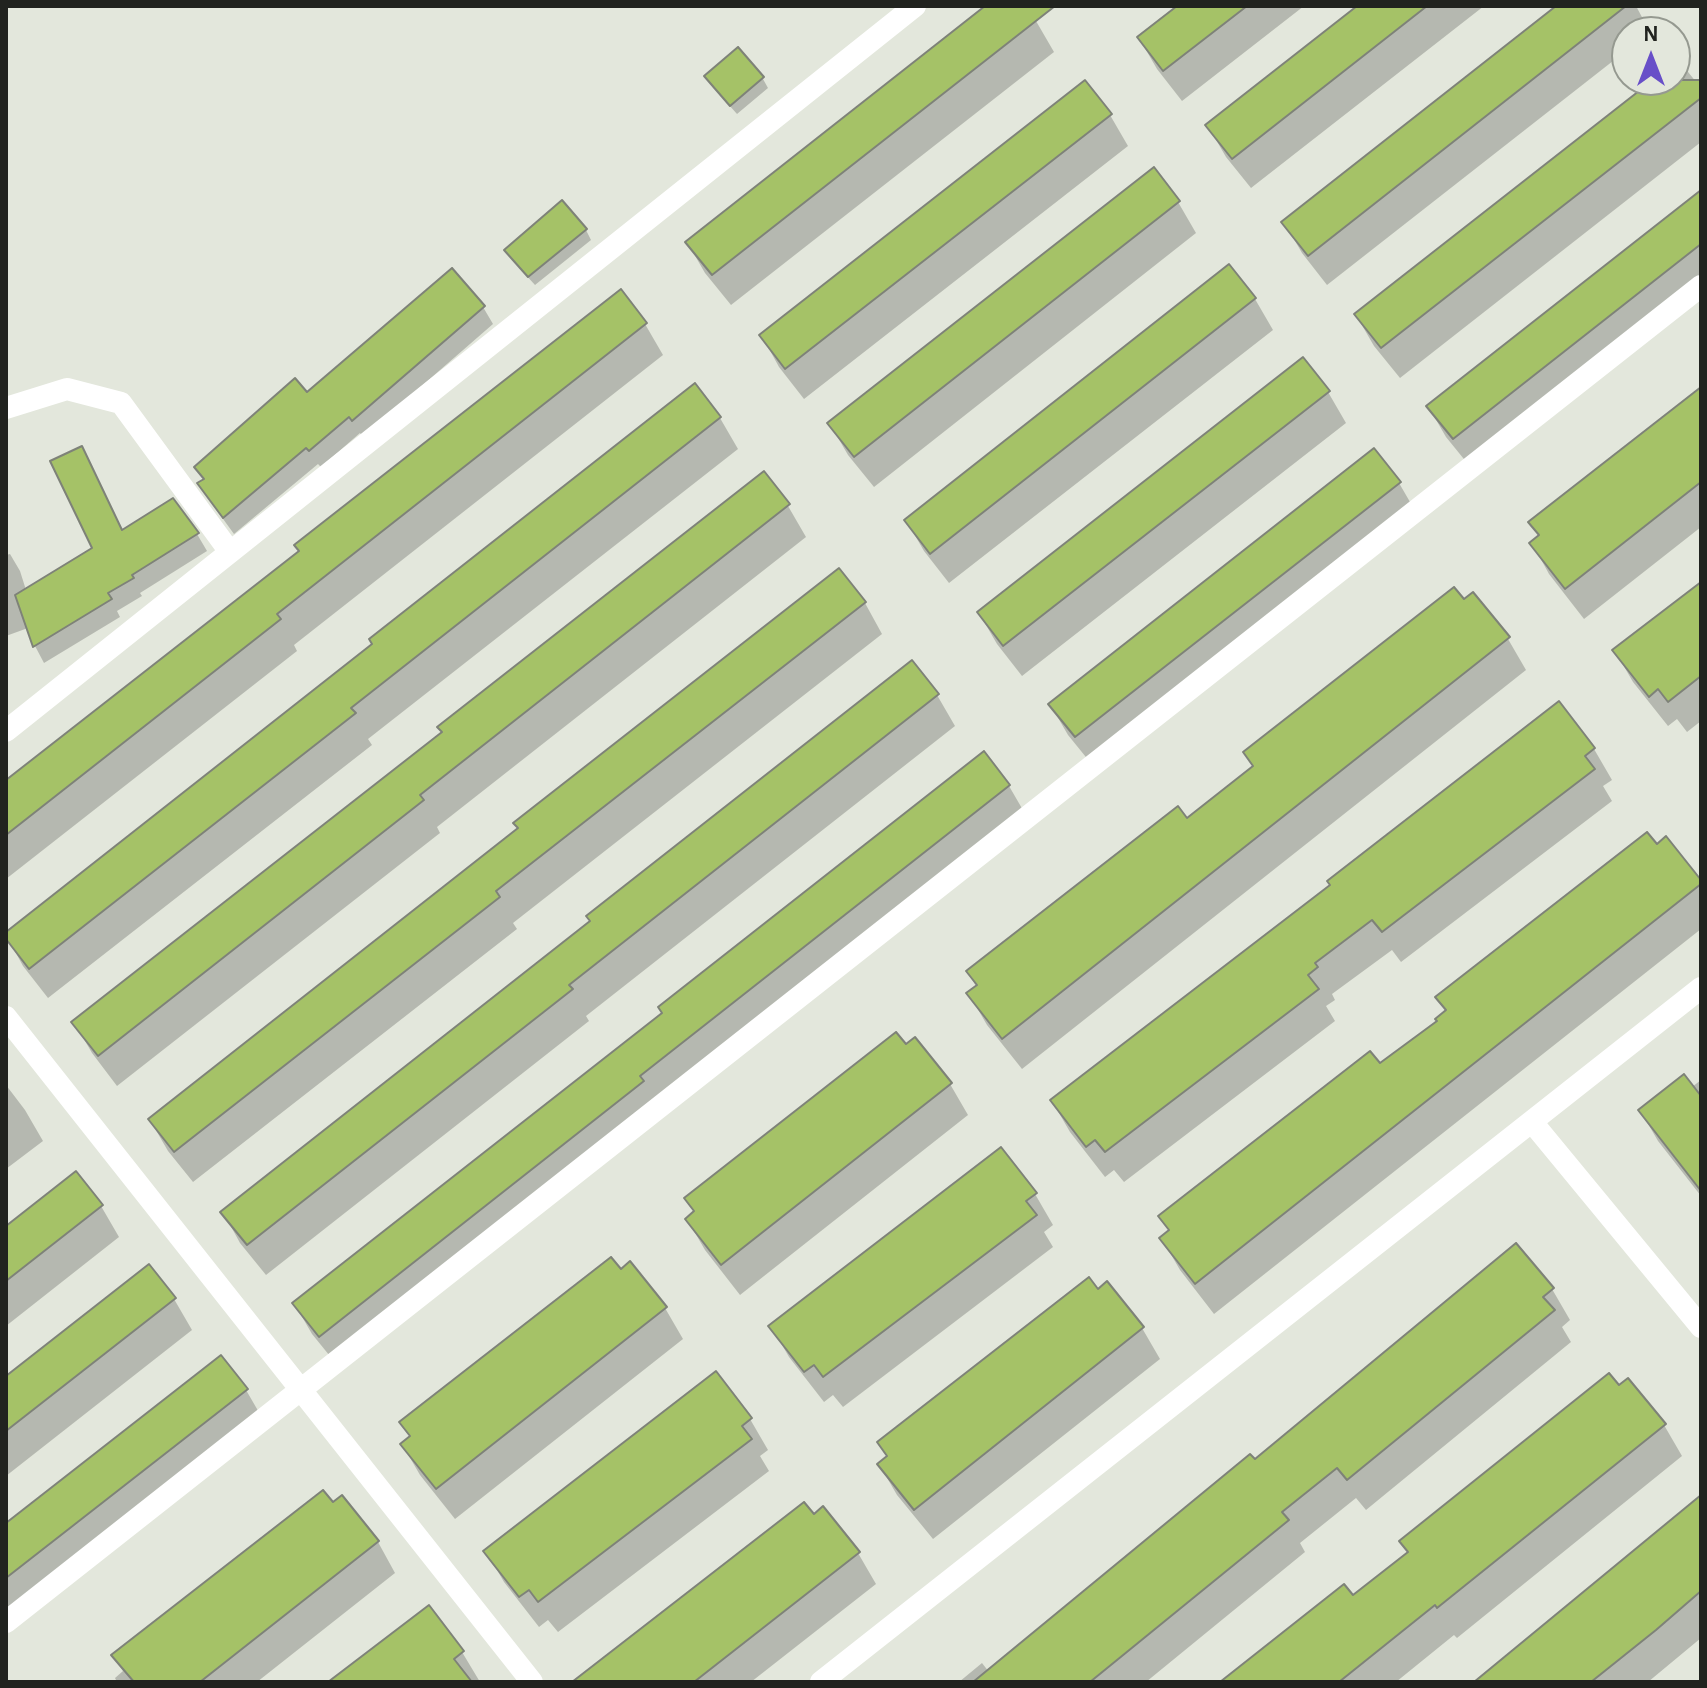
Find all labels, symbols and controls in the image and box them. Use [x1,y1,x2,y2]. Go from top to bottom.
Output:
north arrow [1611,16,1691,96]
text: N [1643,23,1659,45]

